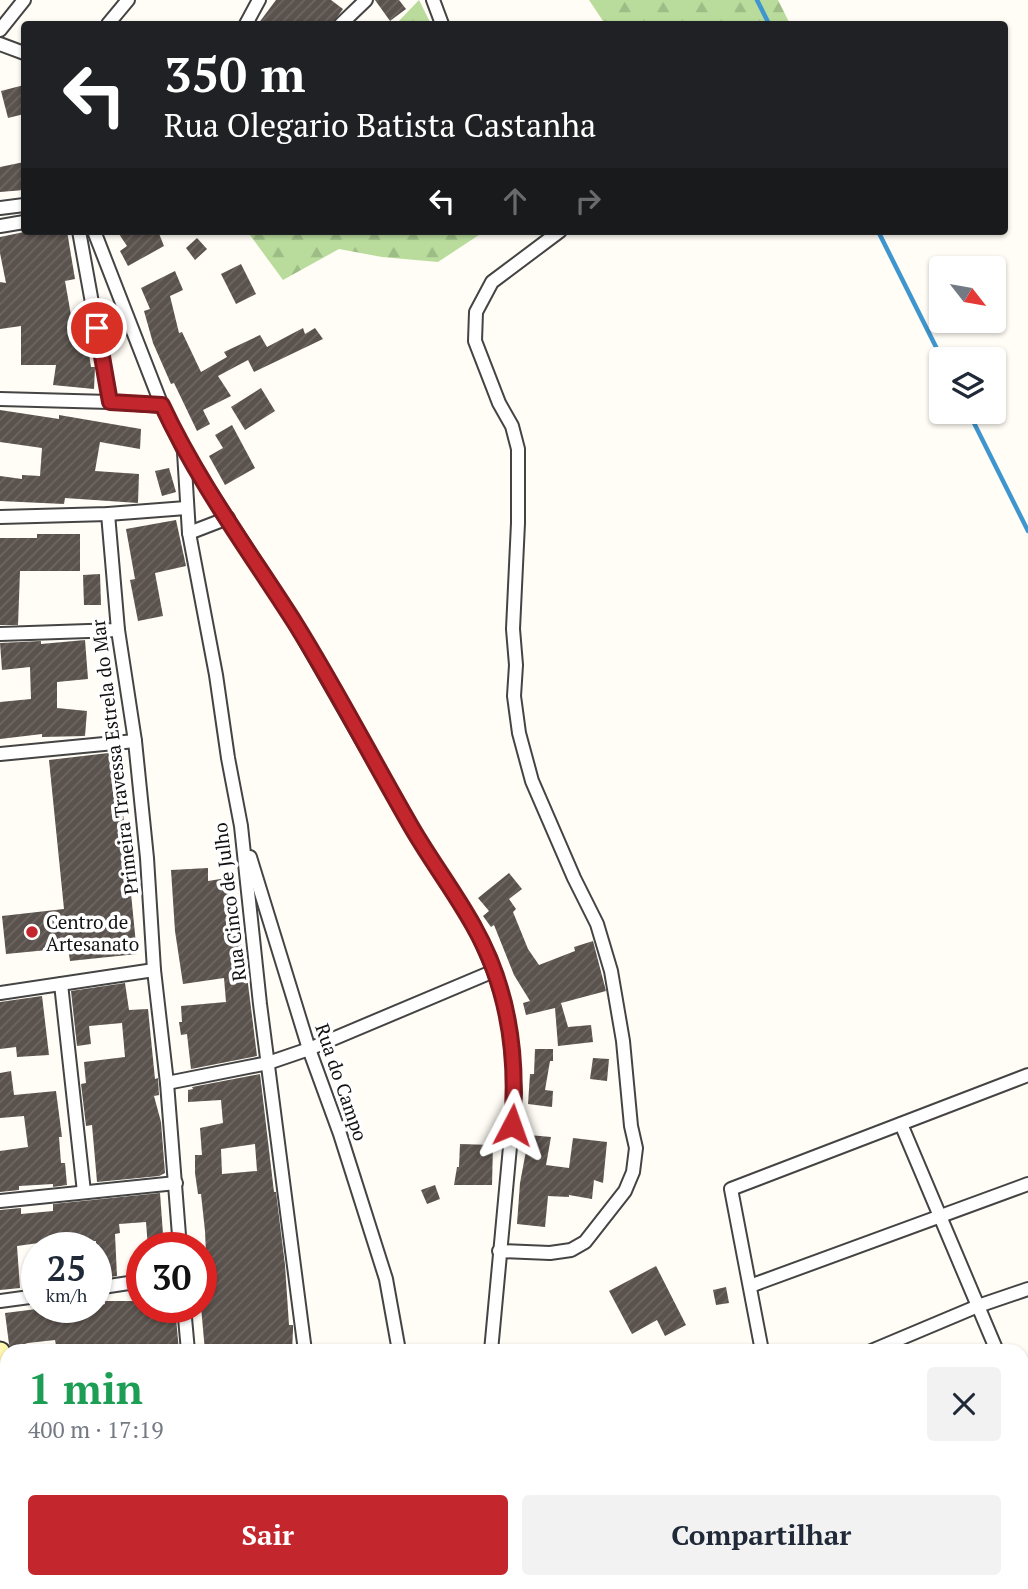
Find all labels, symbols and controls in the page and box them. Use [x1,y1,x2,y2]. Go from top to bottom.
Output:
text: 350 m [164,41,306,106]
icon: left [49,49,140,140]
text: Rua Olegario Batista Castanha [164,104,596,146]
icon: left [423,182,461,220]
icon: ahead [496,182,534,220]
icon: right [569,182,607,220]
north arrow [929,256,1006,332]
map controls [929,256,1006,424]
pin [67,298,127,358]
icon: arrive [78,309,116,347]
button: layers [929,347,1006,424]
street label: Primeira Travessa Estrela do Mar [85,617,143,896]
street label: Rua Cinco de Julho [207,821,251,983]
place label: Centro de Artesanato [46,909,139,956]
marker: Centro de Artesanato [24,924,40,940]
street label: Rua do Campo [310,1020,374,1144]
position arrow [475,1088,549,1162]
speed limit sign: 30 [126,1232,217,1323]
text: 25 [47,1245,86,1291]
text: km/h [46,1283,87,1307]
text: 1 min [28,1360,143,1416]
button: close [927,1367,1001,1441]
text: 400 m · 17:19 [28,1414,163,1445]
button: Sair [28,1495,508,1575]
button: Compartilhar [522,1495,1001,1575]

